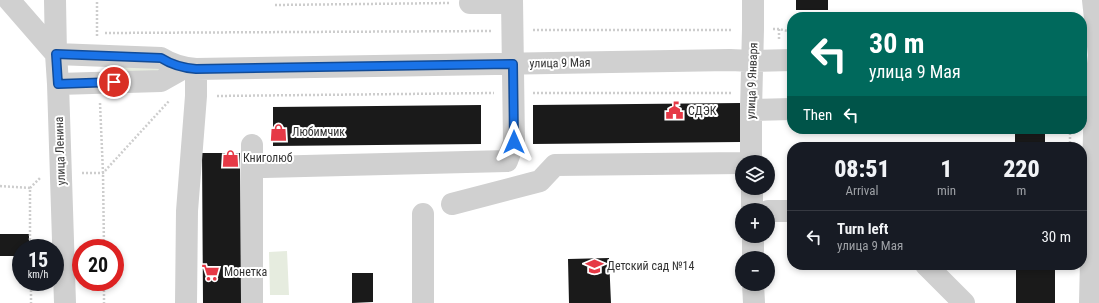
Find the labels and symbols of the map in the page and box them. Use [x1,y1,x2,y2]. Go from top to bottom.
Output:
street label: улица 9 Января [744,42,760,120]
street label: улица 9 Мая [529,55,591,71]
pin [97,65,131,99]
public building icon: СДЭК [665,101,685,121]
place label: СДЭК [688,104,717,118]
street label: улица Ленина [52,116,68,186]
position arrow [493,121,535,163]
shop icon: Любимчик [269,122,289,142]
place label: Любимчик [292,125,345,139]
shop icon: Книголюб [220,148,240,168]
place label: Книголюб [243,151,293,165]
speed limit sign: 20 [72,239,124,291]
school or university icon: Детский сад №14 [584,256,604,276]
place label: Детский сад №14 [607,259,694,273]
supermarket icon: Монетка [201,262,221,282]
place label: Монетка [224,265,268,279]

